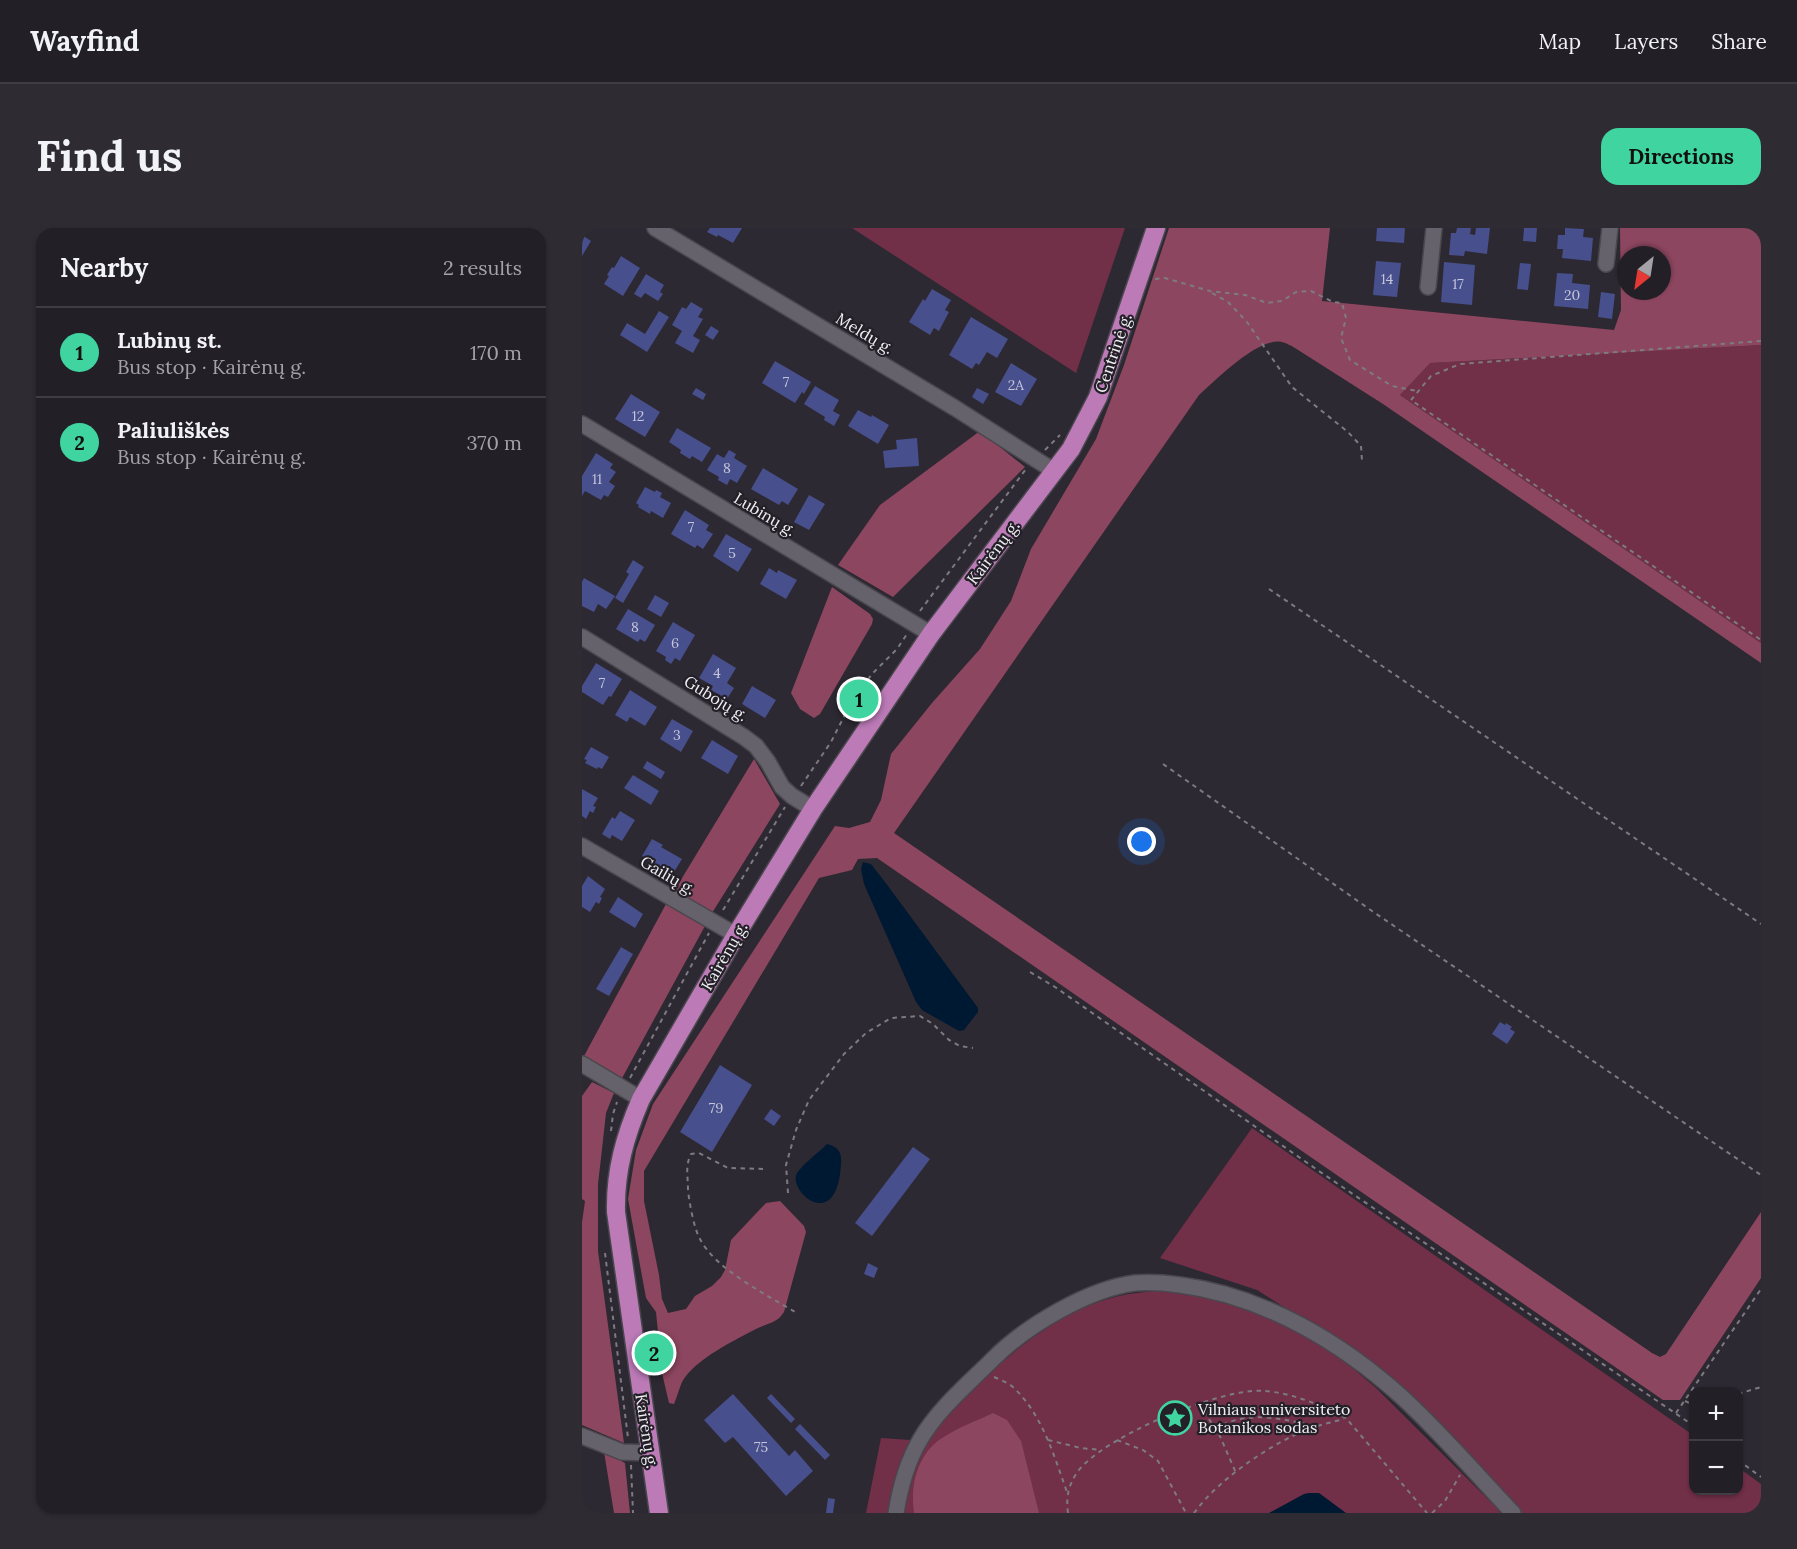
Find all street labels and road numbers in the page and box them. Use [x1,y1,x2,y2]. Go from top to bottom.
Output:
street label: Meldų g. [833,308,897,358]
street label: Centrinė g. [1090,311,1136,395]
street label: Lubinų g. [730,488,800,540]
street label: Kairėnų g. [962,516,1024,588]
street label: Gubojų g. [681,671,751,725]
street label: Gailių g. [637,851,699,899]
street label: Kairėnų g. [696,918,752,994]
street label: Kairėnų g. [631,1392,663,1470]

